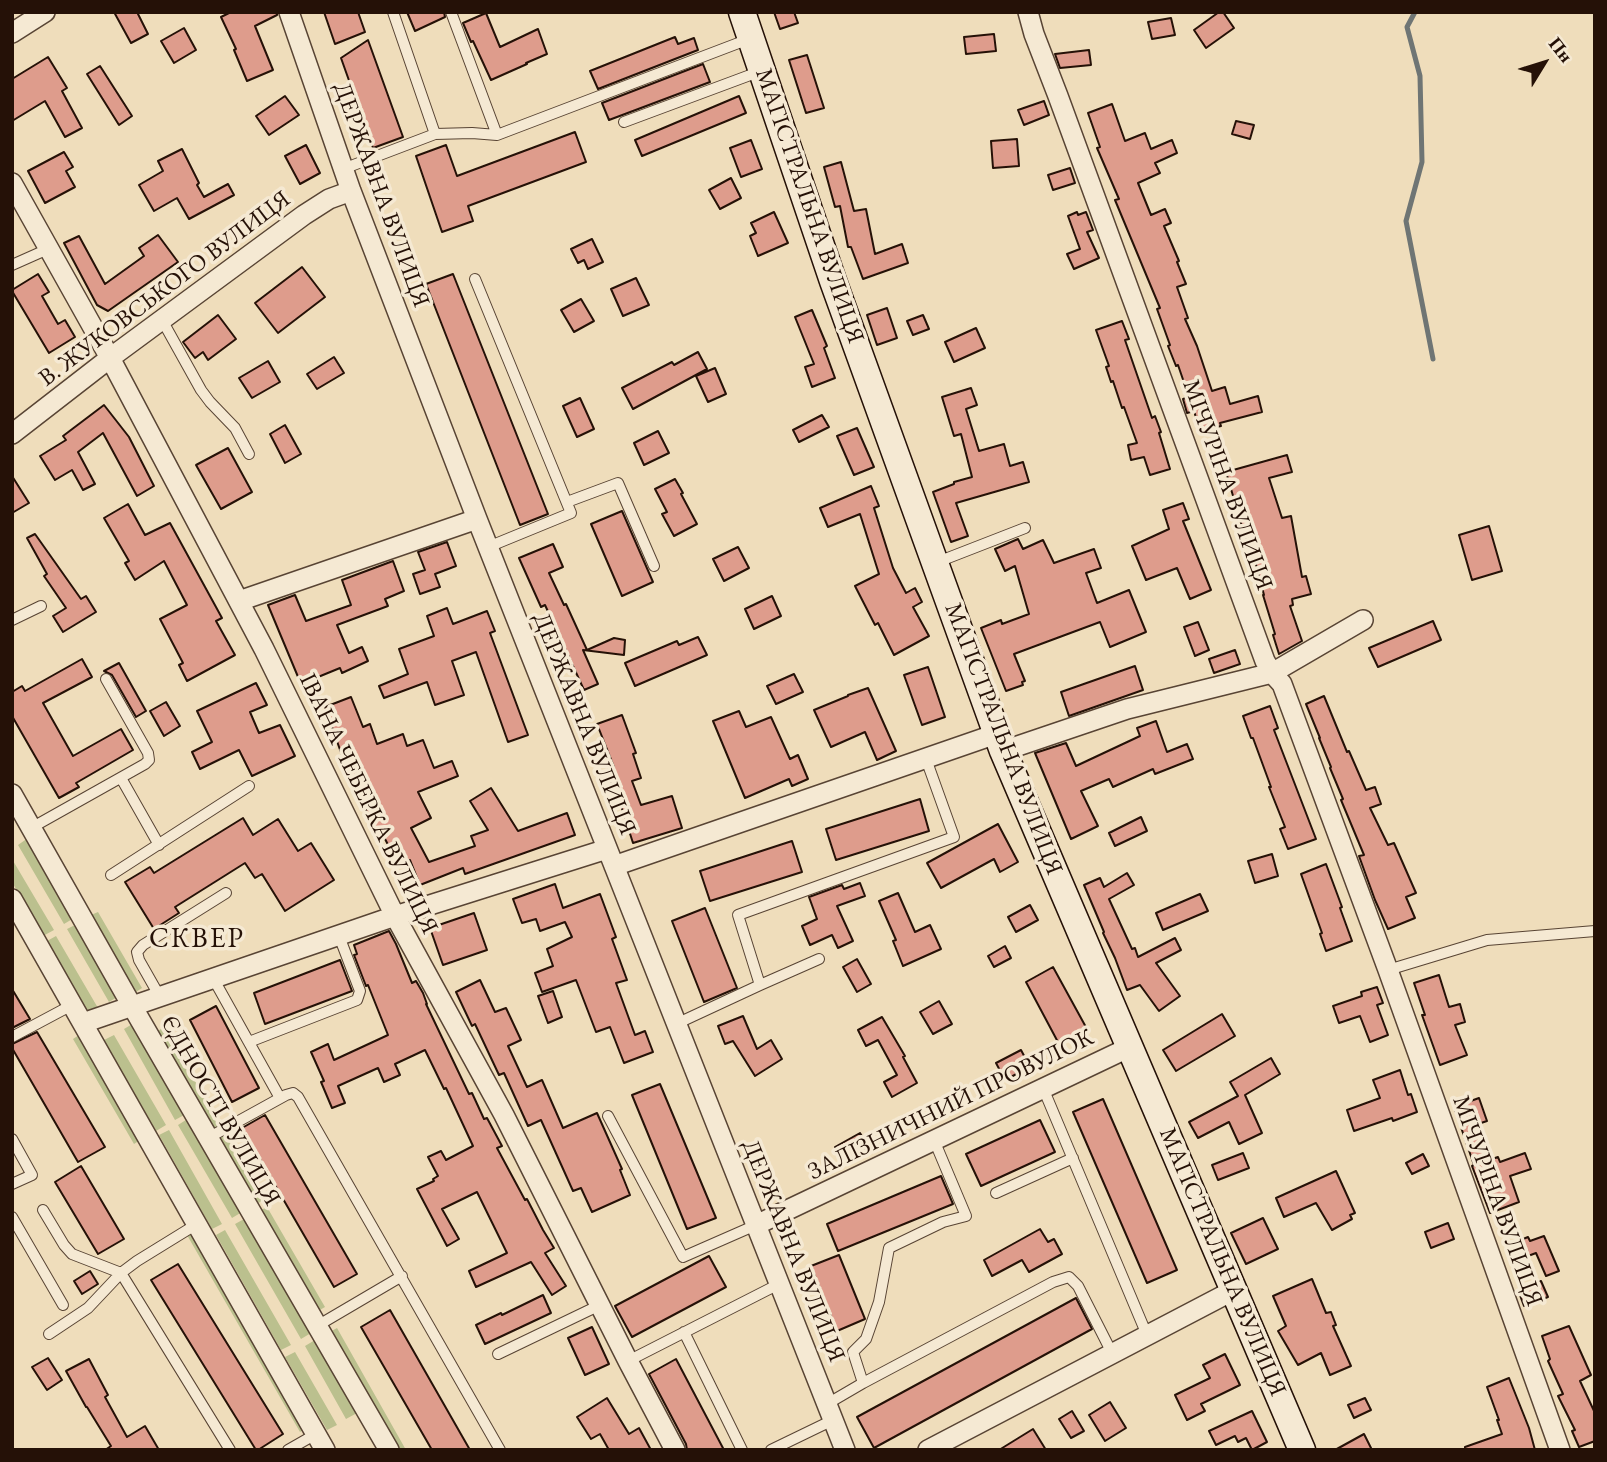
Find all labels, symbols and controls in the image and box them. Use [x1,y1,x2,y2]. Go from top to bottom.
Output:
north arrow [1509,28,1579,98]
text: Пн [1543,32,1579,68]
street label: МАГІСТРАЛЬНА ВУЛИЦЯ [748,65,870,347]
street label: ДЕРЖАВНА ВУЛИЦЯ [327,79,435,311]
street label: В. ЖУКОВСЬКОГО ВУЛИЦЯ [34,185,296,393]
street label: МІЧУРІНА ВУЛИЦЯ [1176,376,1278,594]
street label: МАГІСТРАЛЬНА ВУЛИЦЯ [938,599,1068,879]
street label: ДЕРЖАВНА ВУЛИЦЯ [526,609,642,839]
street label: ІВАНА ЧЕБЕРКА ВУЛИЦЯ [292,669,444,939]
district label: СКВЕР [150,922,244,956]
street label: ЄДНОСТІ ВУЛИЦЯ [154,1011,286,1211]
street label: ЗАЛІЗНИЧНИЙ ПРОВУЛОК [804,1023,1098,1187]
street label: МІЧУРІНА ВУЛИЦЯ [1446,1092,1548,1310]
street label: МАГІСТРАЛЬНА ВУЛИЦЯ [1152,1123,1292,1401]
street label: ДЕРЖАВНА ВУЛИЦЯ [735,1136,851,1366]

